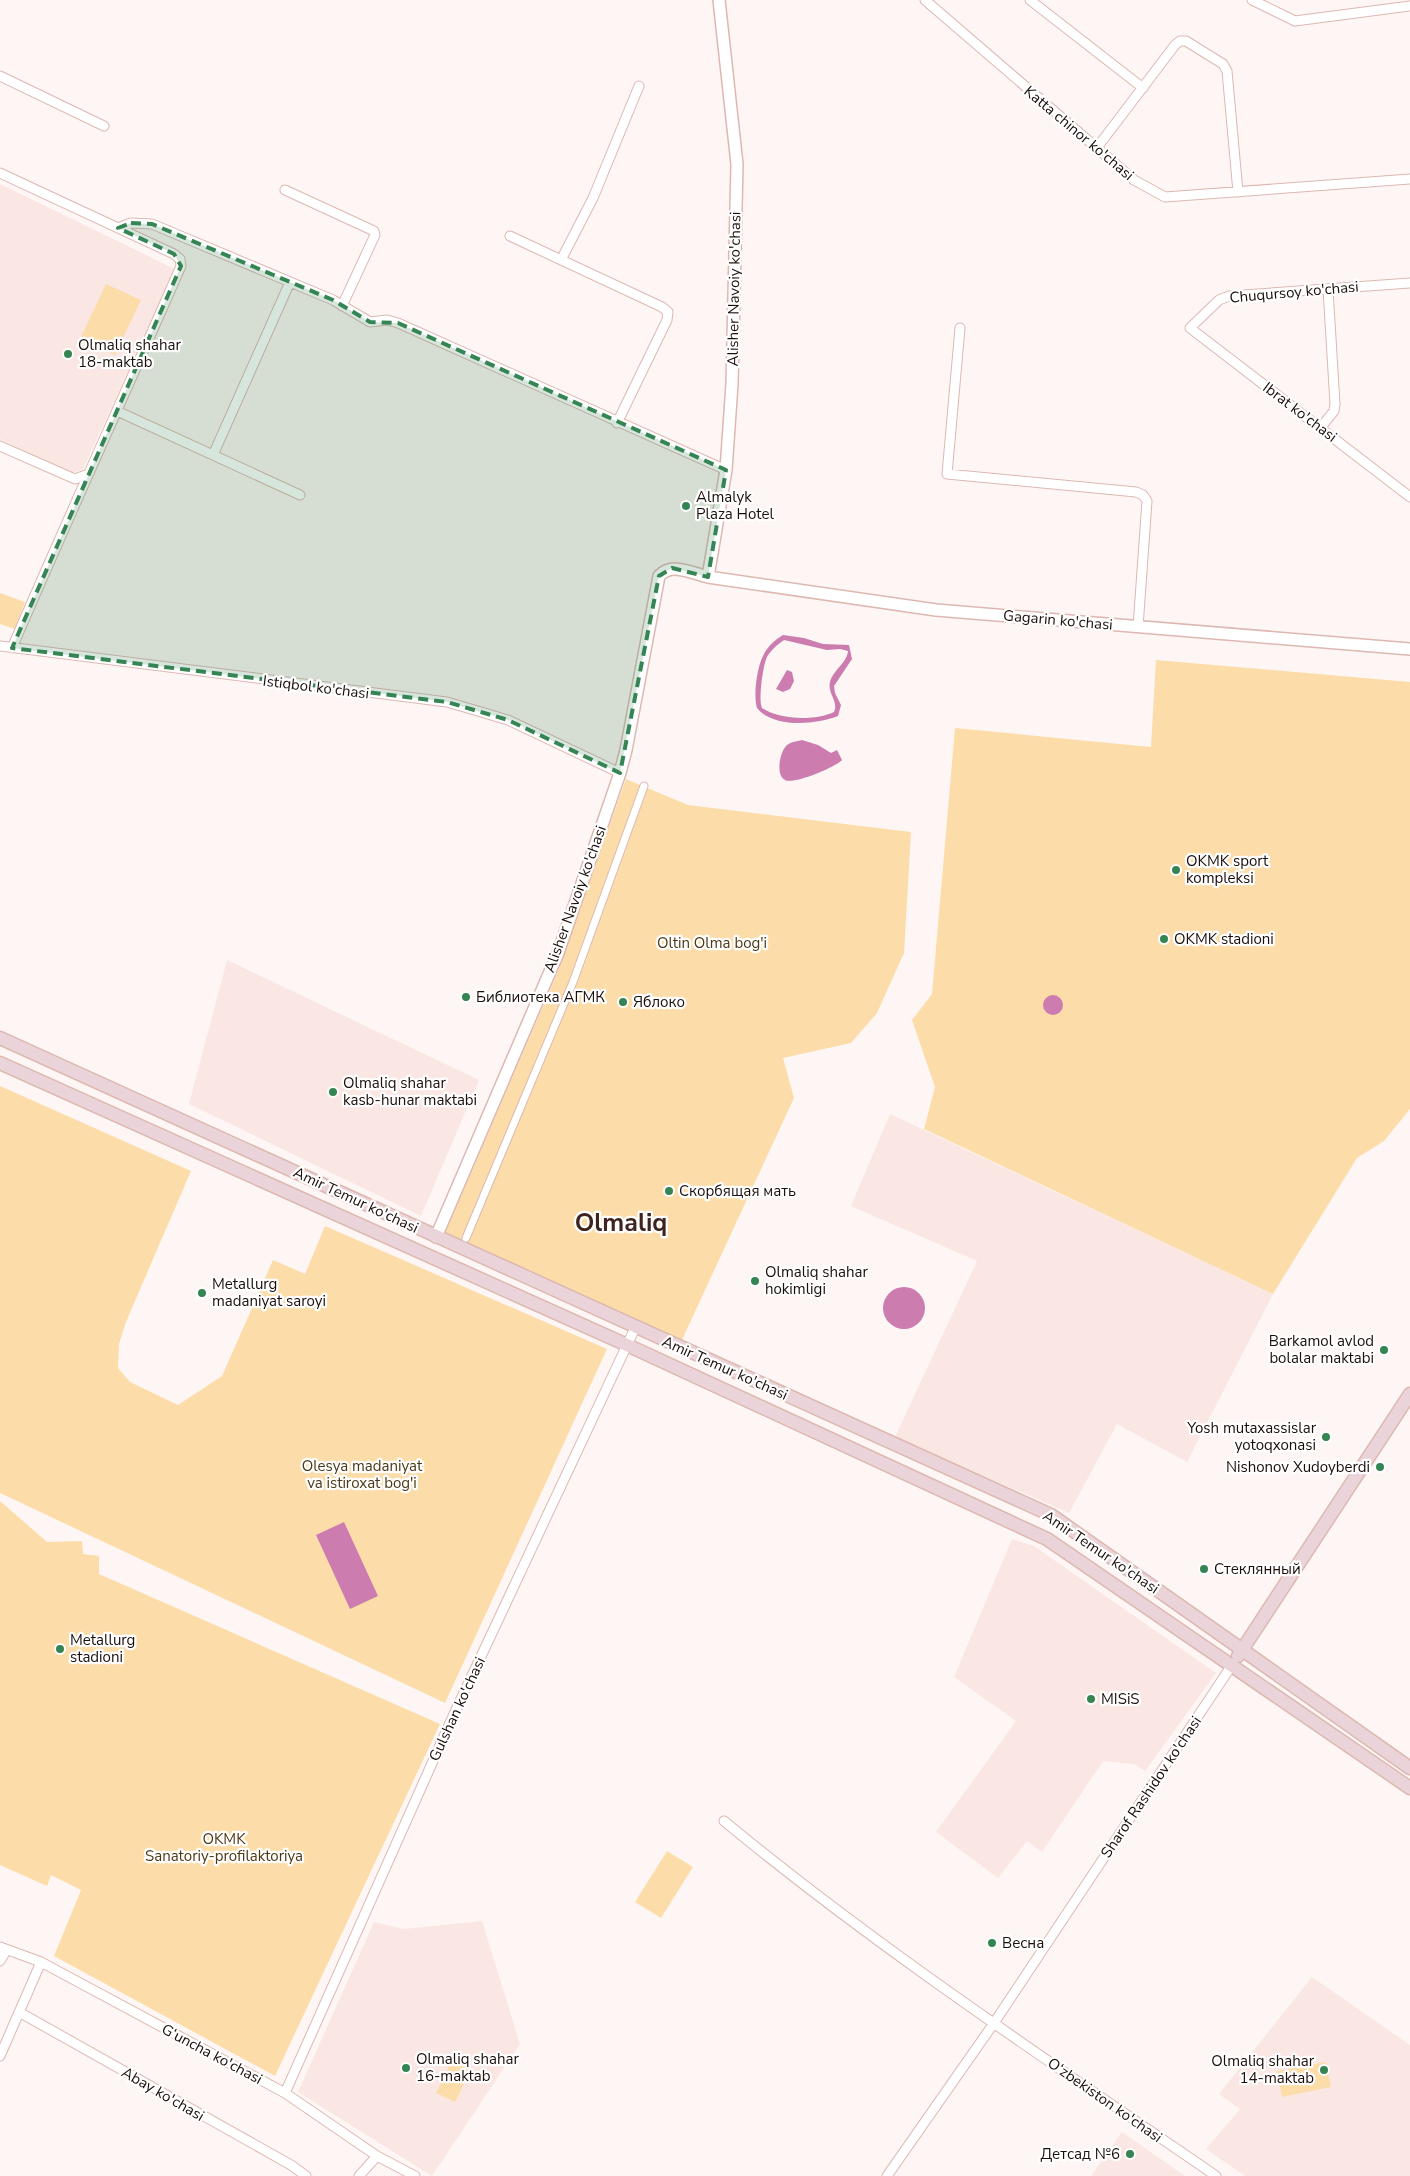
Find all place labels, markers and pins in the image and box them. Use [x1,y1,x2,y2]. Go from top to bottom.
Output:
place label: Olmaliq shahar 18-maktab [78,335,181,372]
marker: Olmaliq shahar 18-maktab [62,348,74,360]
place label: Almalyk Plaza Hotel [696,487,774,524]
marker: Almalyk Plaza Hotel [680,500,692,512]
place label: OKMK sport kompleksi [1186,851,1269,888]
marker: OKMK sport kompleksi [1170,864,1182,876]
place label: OKMK stadioni [1174,929,1274,949]
marker: OKMK stadioni [1158,933,1170,945]
place label: Библиотека АГМК [476,987,605,1007]
marker: Библиотека АГМК [460,991,472,1003]
place label: Яблоко [633,992,685,1012]
marker: Яблоко [617,996,629,1008]
place label: Olmaliq shahar kasb-hunar maktabi [343,1073,477,1110]
marker: Olmaliq shahar kasb-hunar maktabi [327,1086,339,1098]
place label: Скорбящая мать [679,1181,796,1201]
marker: Скорбящая мать [663,1185,675,1197]
place label: Olmaliq shahar hokimligi [765,1262,868,1299]
place label: Metallurg madaniyat saroyi [212,1274,326,1311]
marker: Olmaliq shahar hokimligi [749,1275,761,1287]
marker: Metallurg madaniyat saroyi [196,1287,208,1299]
place label: Barkamol avlod bolalar maktabi [1269,1331,1374,1368]
marker: Barkamol avlod bolalar maktabi [1378,1344,1390,1356]
place label: Yosh mutaxassislar yotoqxonasi [1186,1418,1317,1455]
marker: Yosh mutaxassislar yotoqxonasi [1320,1431,1332,1443]
place label: Nishonov Xudoyberdi [1226,1457,1370,1477]
marker: Nishonov Xudoyberdi [1374,1461,1386,1473]
place label: Стеклянный [1214,1559,1301,1579]
marker: Стеклянный [1198,1563,1210,1575]
place label: Metallurg stadioni [70,1630,135,1667]
marker: Metallurg stadioni [54,1643,66,1655]
place label: MISiS [1101,1689,1140,1709]
marker: MISiS [1085,1693,1097,1705]
place label: Весна [1002,1933,1044,1953]
marker: Весна [986,1937,998,1949]
place label: Olmaliq shahar 16-maktab [416,2049,519,2086]
place label: Olmaliq shahar 14-maktab [1211,2051,1315,2088]
marker: Olmaliq shahar 16-maktab [400,2062,412,2074]
marker: Olmaliq shahar 14-maktab [1318,2064,1330,2076]
place label: Детсад №6 [1040,2144,1120,2164]
marker: Детсад №6 [1124,2148,1136,2160]

